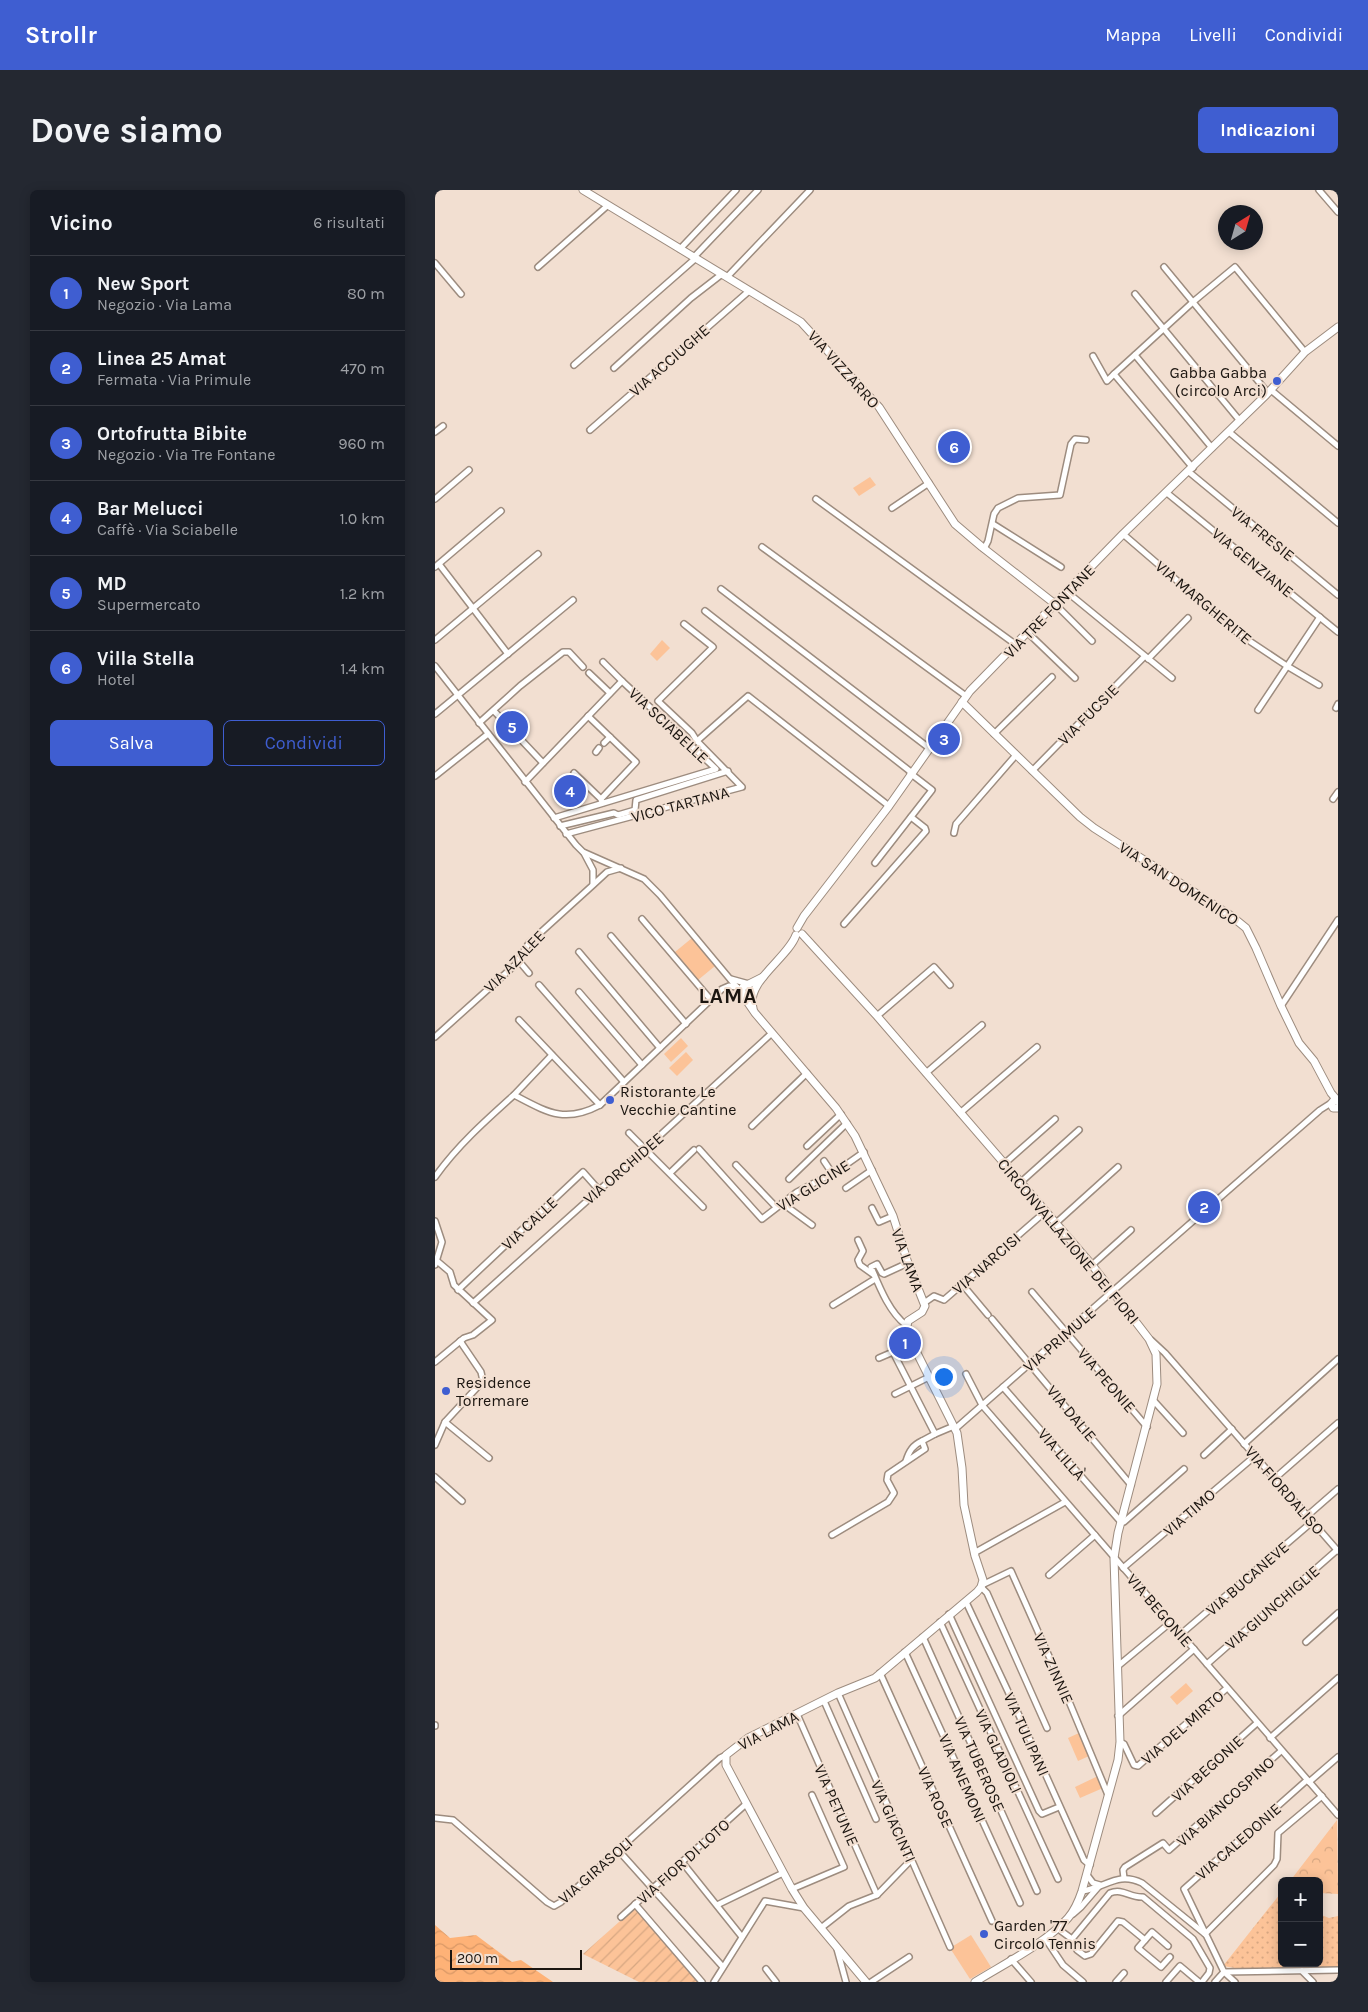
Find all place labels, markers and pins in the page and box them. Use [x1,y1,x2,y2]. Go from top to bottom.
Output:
place label: Gabba Gabba (circolo Arci) [1169,363,1267,400]
marker: Gabba Gabba (circolo Arci) [1271,375,1283,387]
pin: 6 [938,428,970,466]
pin: 5 [496,708,528,746]
pin: 3 [928,720,960,758]
pin: 4 [554,772,586,810]
place label: Ristorante Le Vecchie Cantine [620,1082,737,1119]
marker: Ristorante Le Vecchie Cantine [604,1094,616,1106]
pin: 2 [1188,1188,1220,1226]
pin: 1 [889,1324,921,1362]
place label: Residence Torremare [456,1373,531,1410]
marker: Residence Torremare [440,1385,452,1397]
place label: Garden '77 Circolo Tennis [994,1916,1096,1953]
marker: Garden '77 Circolo Tennis [978,1928,990,1940]

